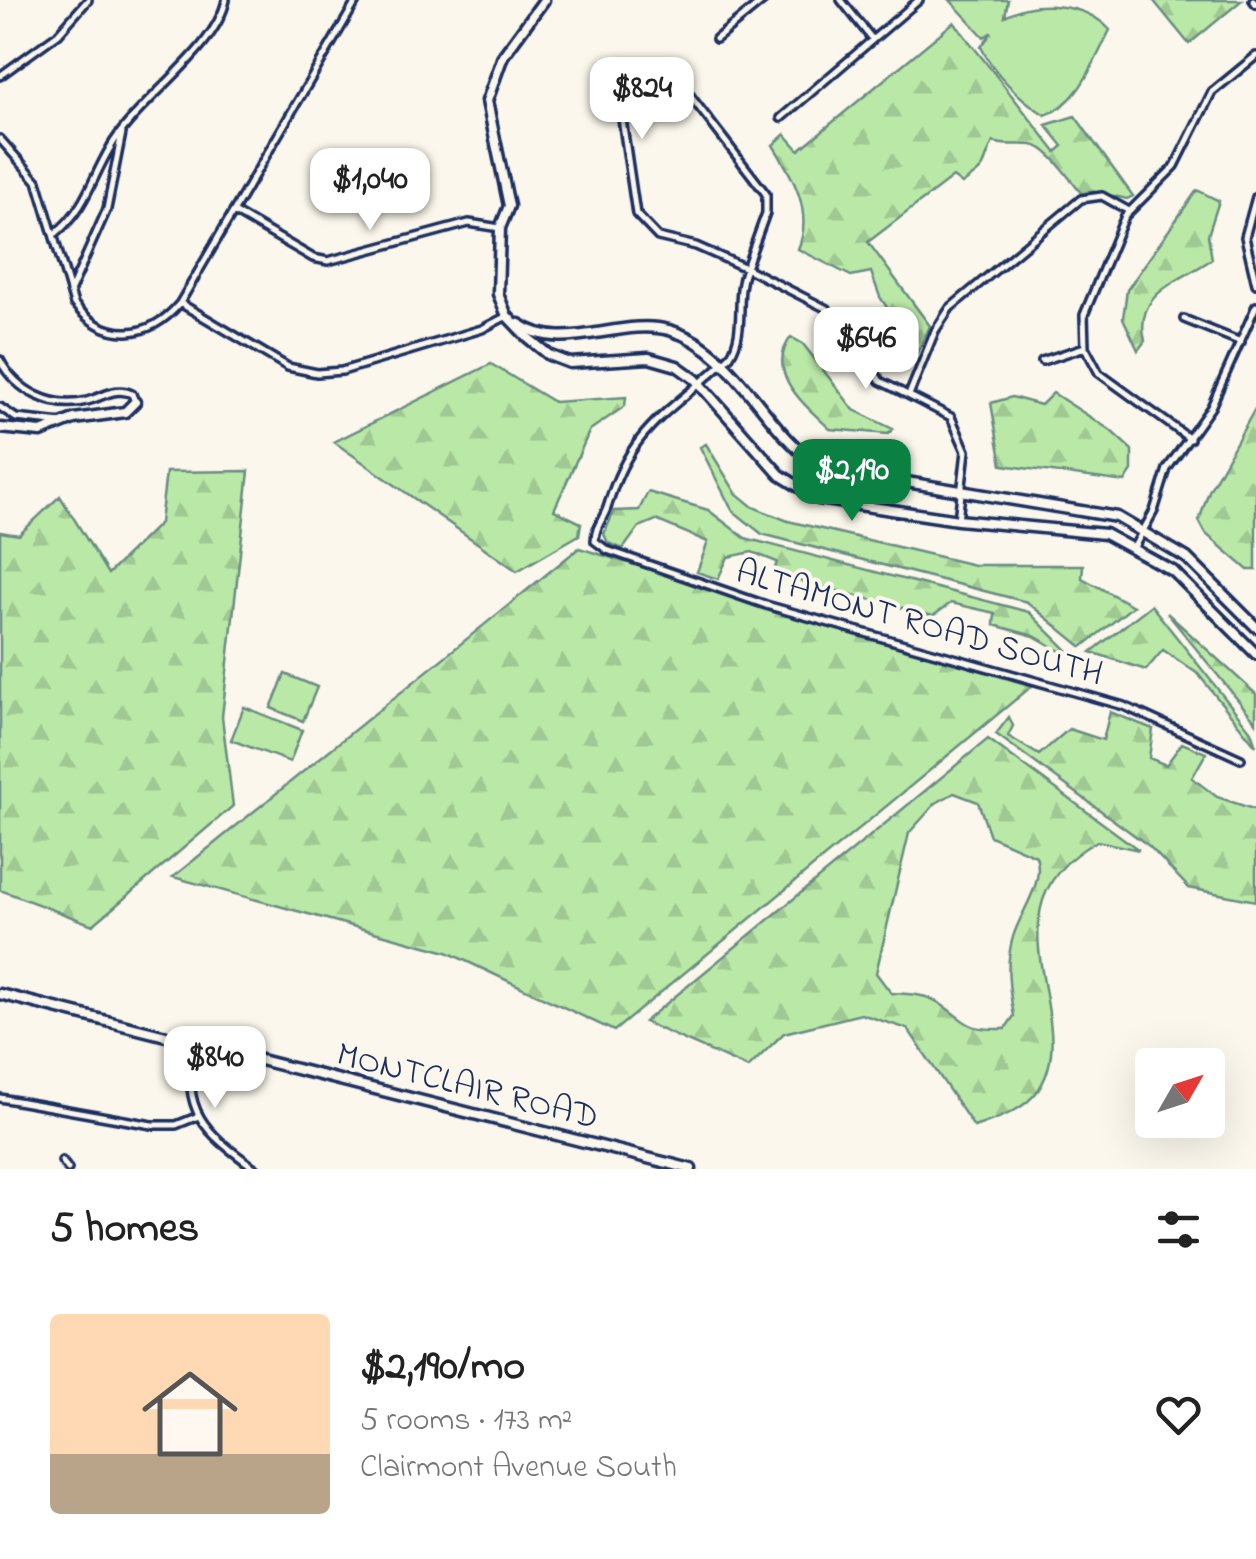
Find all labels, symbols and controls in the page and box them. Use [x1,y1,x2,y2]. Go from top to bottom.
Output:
pin: $824 [583,57,701,142]
text: $824 [612,66,672,113]
pin: $1,040 [289,148,451,233]
text: $1,040 [332,157,408,204]
pin: $646 [807,307,925,392]
text: $646 [836,316,896,363]
pin: $2,190 [771,439,933,524]
text: $2,190 [815,448,889,495]
street label: ALTAMONT ROAD SOUTH [730,548,1108,701]
pin: $840 [156,1026,274,1111]
street label: MONTCLAIR ROAD [331,1030,603,1145]
text: $840 [186,1035,244,1082]
north arrow [1135,1048,1225,1138]
map controls [1135,1048,1225,1138]
text: 5 homes [50,1199,199,1260]
icon: filters [1151,1202,1206,1257]
text: $2,190/mo [360,1337,525,1398]
icon: home [130,1354,250,1474]
icon: heart [1151,1387,1206,1442]
text: 5 rooms · 173 m² [360,1398,572,1445]
text: Clairmont Avenue South [360,1445,677,1492]

